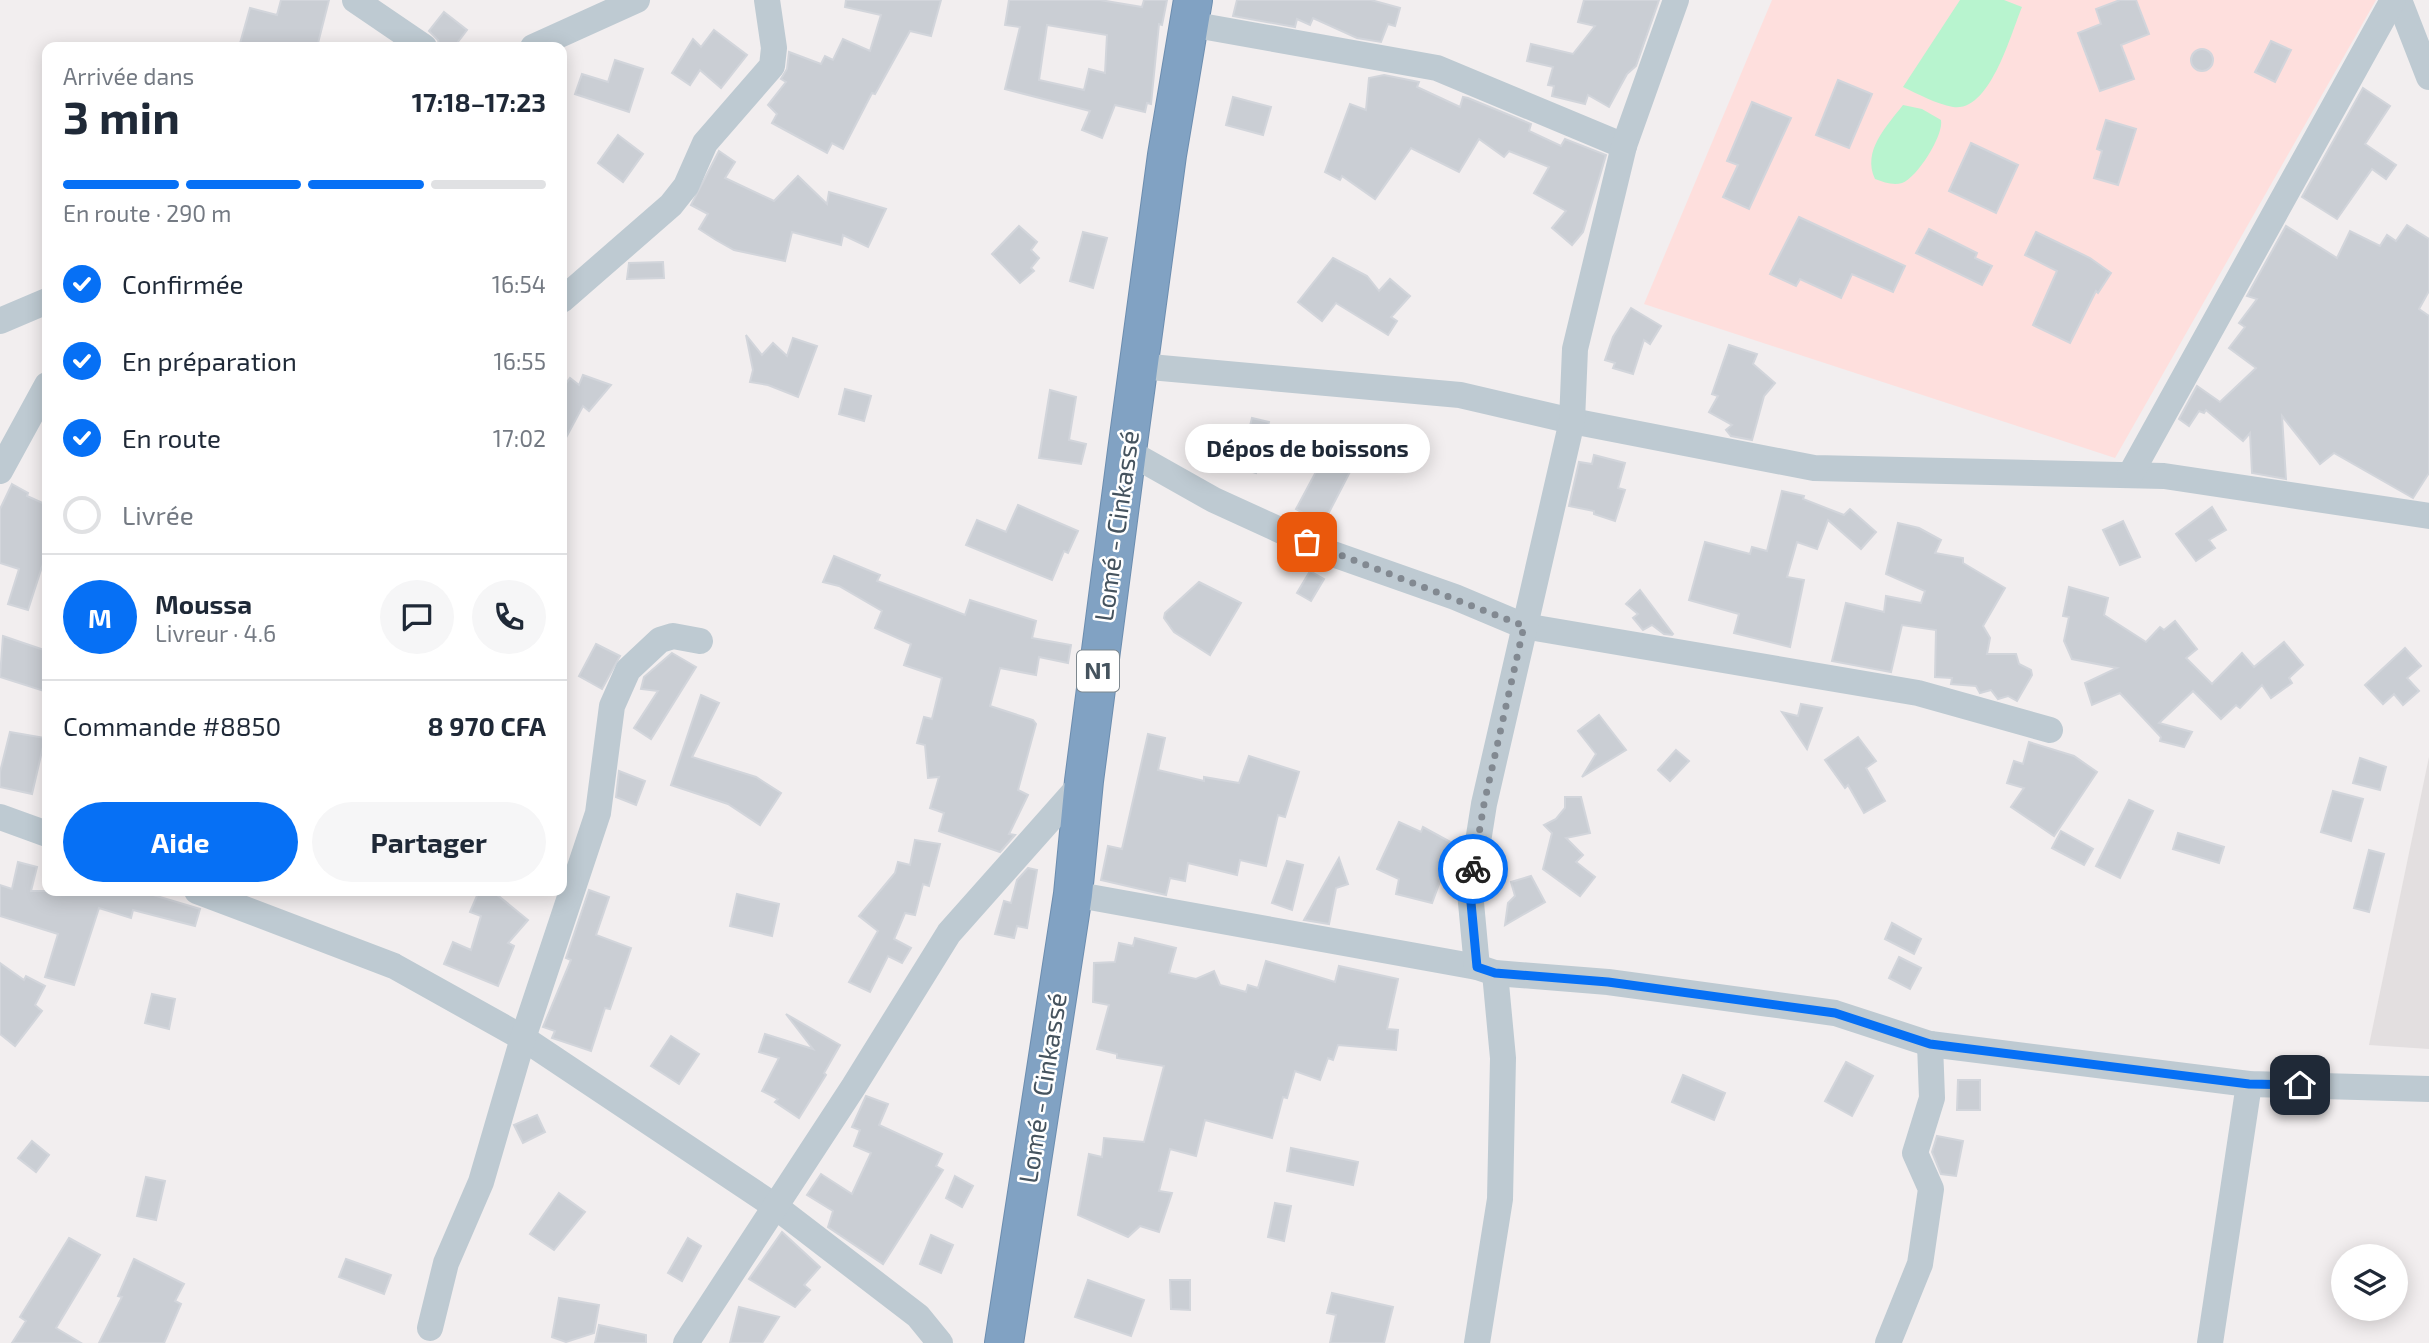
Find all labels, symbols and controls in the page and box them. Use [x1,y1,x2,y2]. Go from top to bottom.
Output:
text: Arrivée dans [63,62,194,90]
text: 17:18–17:23 [412,86,546,117]
text: 3 min [63,88,180,143]
text: En route · 290 m [63,199,232,227]
icon: check [63,265,101,303]
text: Confirmée [122,268,244,299]
text: 16:54 [492,270,546,298]
icon: check [63,342,101,380]
text: En préparation [122,345,297,376]
text: 16:55 [494,347,546,375]
icon: check [63,419,101,457]
text: En route [122,422,221,453]
callout: Dépos de boissons [1184,423,1430,472]
text: 17:02 [493,424,546,452]
street label: Lomé - Cinkassé [1087,428,1144,623]
text: Dépos de boissons [1206,434,1409,462]
text: Livrée [122,499,194,530]
pin [1277,512,1337,572]
icon: bag [1288,523,1326,561]
button: chat [380,580,454,654]
button: phone [472,580,546,654]
text: Moussa [155,588,252,619]
text: M [88,602,112,633]
text: Livreur · 4.6 [155,619,276,647]
road number: N1 [1077,650,1119,692]
text: Commande #8850 [63,710,281,741]
text: 8 970 CFA [428,710,546,741]
button: Aide [63,802,298,882]
button: Partager [312,802,546,882]
courier [1438,834,1508,904]
icon: bike [1454,850,1492,888]
street label: Lomé - Cinkassé [1011,990,1072,1185]
pin [2270,1055,2330,1115]
icon: home [2281,1066,2319,1104]
map controls [2331,1244,2408,1321]
button: layers [2331,1244,2408,1321]

